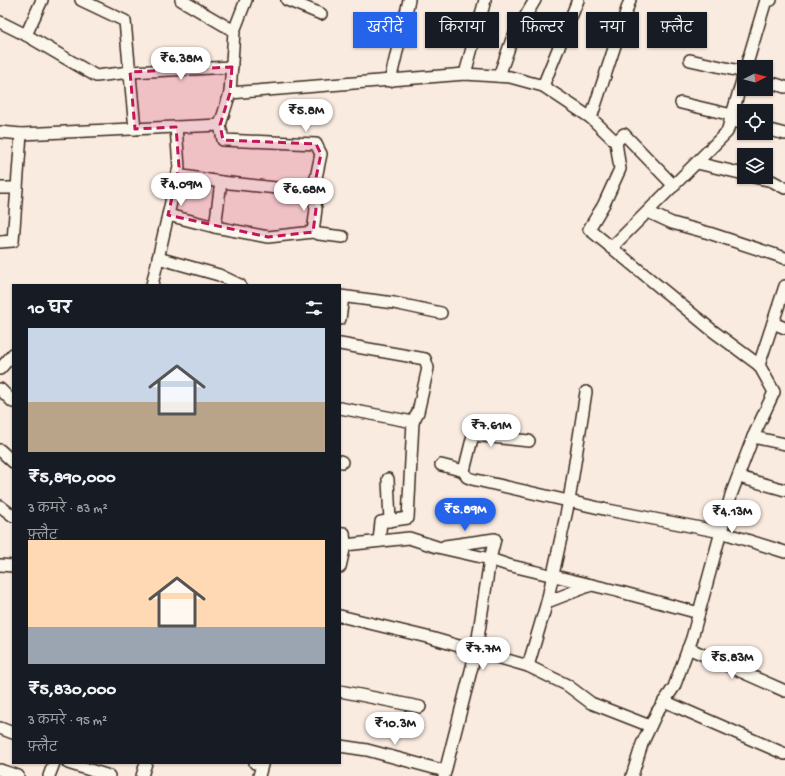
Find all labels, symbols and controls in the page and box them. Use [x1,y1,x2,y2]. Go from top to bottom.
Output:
chip: खरीदें [353,12,417,48]
chip: किराया [425,12,499,48]
chip: फ़िल्टर [507,12,578,48]
chip: नया [586,12,639,48]
chip: फ़्लैट [647,12,707,48]
pin: ₹6.38M [148,47,214,81]
text: ₹6.38M [160,52,202,67]
north arrow [737,60,773,96]
map controls [737,60,773,184]
pin: ₹5.8M [278,99,334,133]
text: ₹5.8M [288,104,324,119]
button: locate [737,104,773,140]
button: layers [737,148,773,184]
pin: ₹4.09M [148,173,214,207]
text: ₹4.09M [160,178,202,193]
pin: ₹6.68M [271,178,337,212]
text: ₹6.68M [283,183,325,198]
icon: filters [303,297,325,319]
text: 10 घर [28,300,71,320]
icon: home [141,354,213,426]
pin: ₹7.61M [458,414,524,448]
text: ₹7.61M [471,419,511,434]
text: ₹5,890,000 [28,469,116,489]
pin: ₹5.89M [432,498,498,532]
pin: ₹4.13M [699,500,765,534]
text: 3 कमरे · 83 m² [28,502,108,517]
text: ₹5.89M [444,503,486,518]
text: ₹4.13M [712,505,752,520]
text: फ़्लैट [28,529,58,544]
icon: home [141,566,213,638]
pin: ₹7.7M [455,637,511,671]
text: ₹7.7M [465,642,501,657]
pin: ₹5.83M [699,646,765,680]
text: ₹5.83M [711,651,753,666]
text: ₹5,830,000 [28,681,116,701]
pin: ₹10.3M [362,712,428,746]
text: 3 कमरे · 95 m² [28,714,107,729]
text: ₹10.3M [374,717,416,732]
text: फ़्लैट [28,741,58,756]

